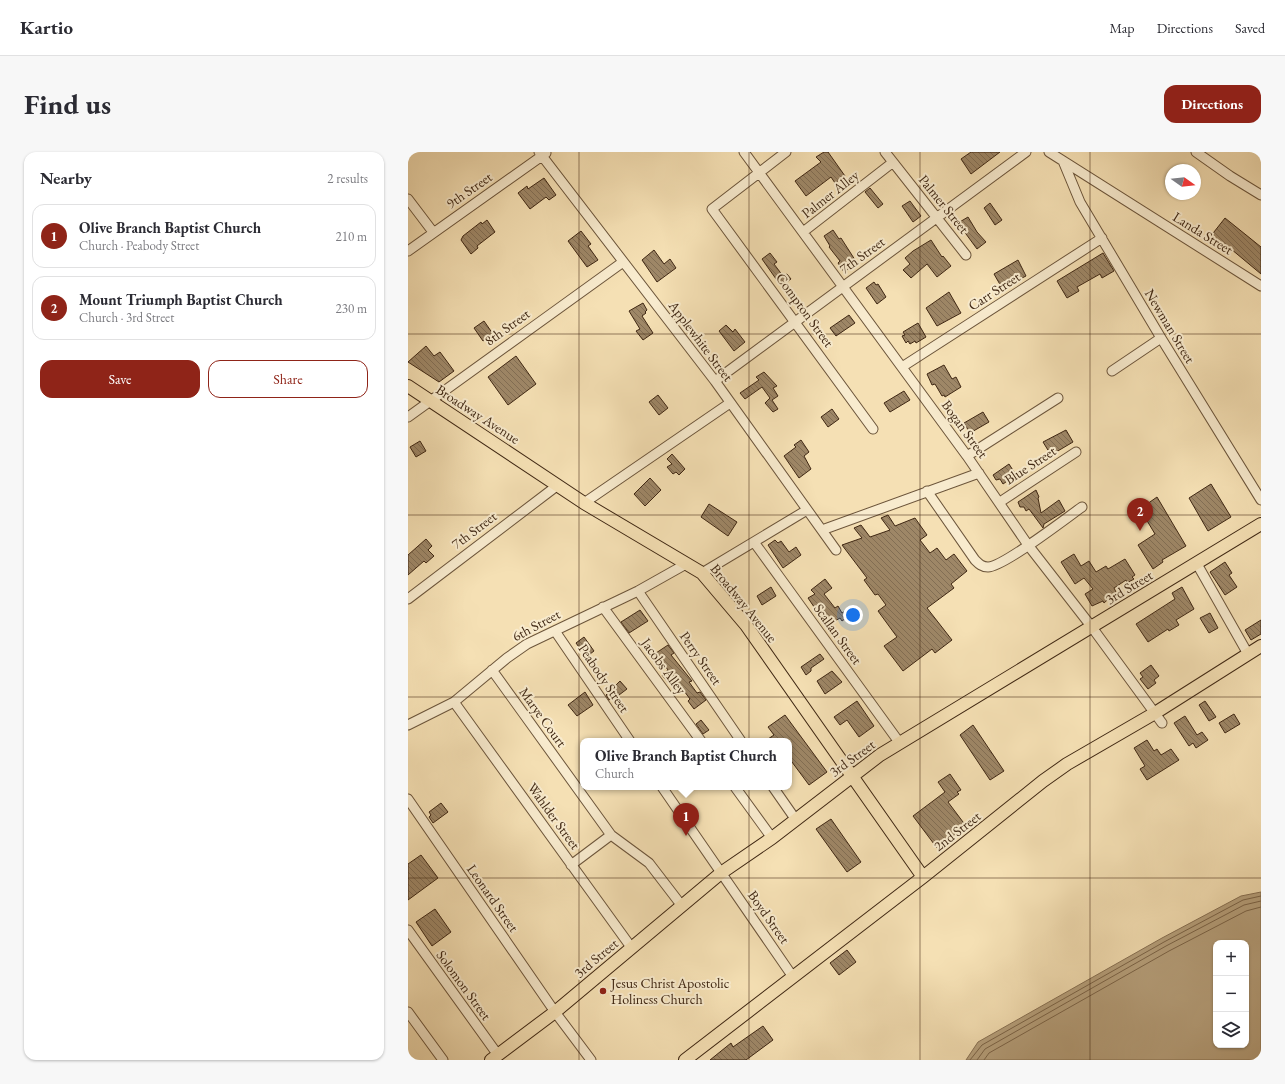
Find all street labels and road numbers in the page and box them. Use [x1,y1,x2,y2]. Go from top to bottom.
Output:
street label: Palmer Alley [798,166,863,222]
street label: 9th Street [443,167,496,212]
street label: Palmer Street [915,171,974,238]
street label: Landa Street [1170,208,1237,259]
street label: 7th Street [836,232,889,278]
street label: Carr Street [965,267,1024,314]
street label: Compton Street [772,269,838,351]
street label: Newman Street [1141,286,1200,367]
street label: Applewhite Street [664,296,738,385]
street label: 8th Street [481,304,534,350]
street label: Broadway Avenue [433,380,524,448]
street label: Bogan Street [938,396,993,462]
street label: Blue Street [1001,441,1060,488]
street label: 7th Street [448,507,501,553]
street label: Broadway Avenue [707,560,782,646]
street label: 3rd Street [1102,566,1156,608]
street label: Scallan Street [810,600,866,668]
street label: 6th Street [509,605,564,645]
street label: Perry Street [676,628,726,689]
street label: Jacobs Alley [637,634,691,698]
street label: Peabody Street [574,640,634,716]
street label: Marye Court [515,683,571,751]
street label: 3rd Street [826,735,879,781]
street label: Wahlder Street [524,779,585,853]
street label: 2nd Street [930,807,985,855]
street label: Leonard Street [463,861,523,936]
street label: Boyd Street [744,887,794,948]
street label: 3rd Street [570,934,622,982]
street label: Solomon Street [433,946,496,1024]

